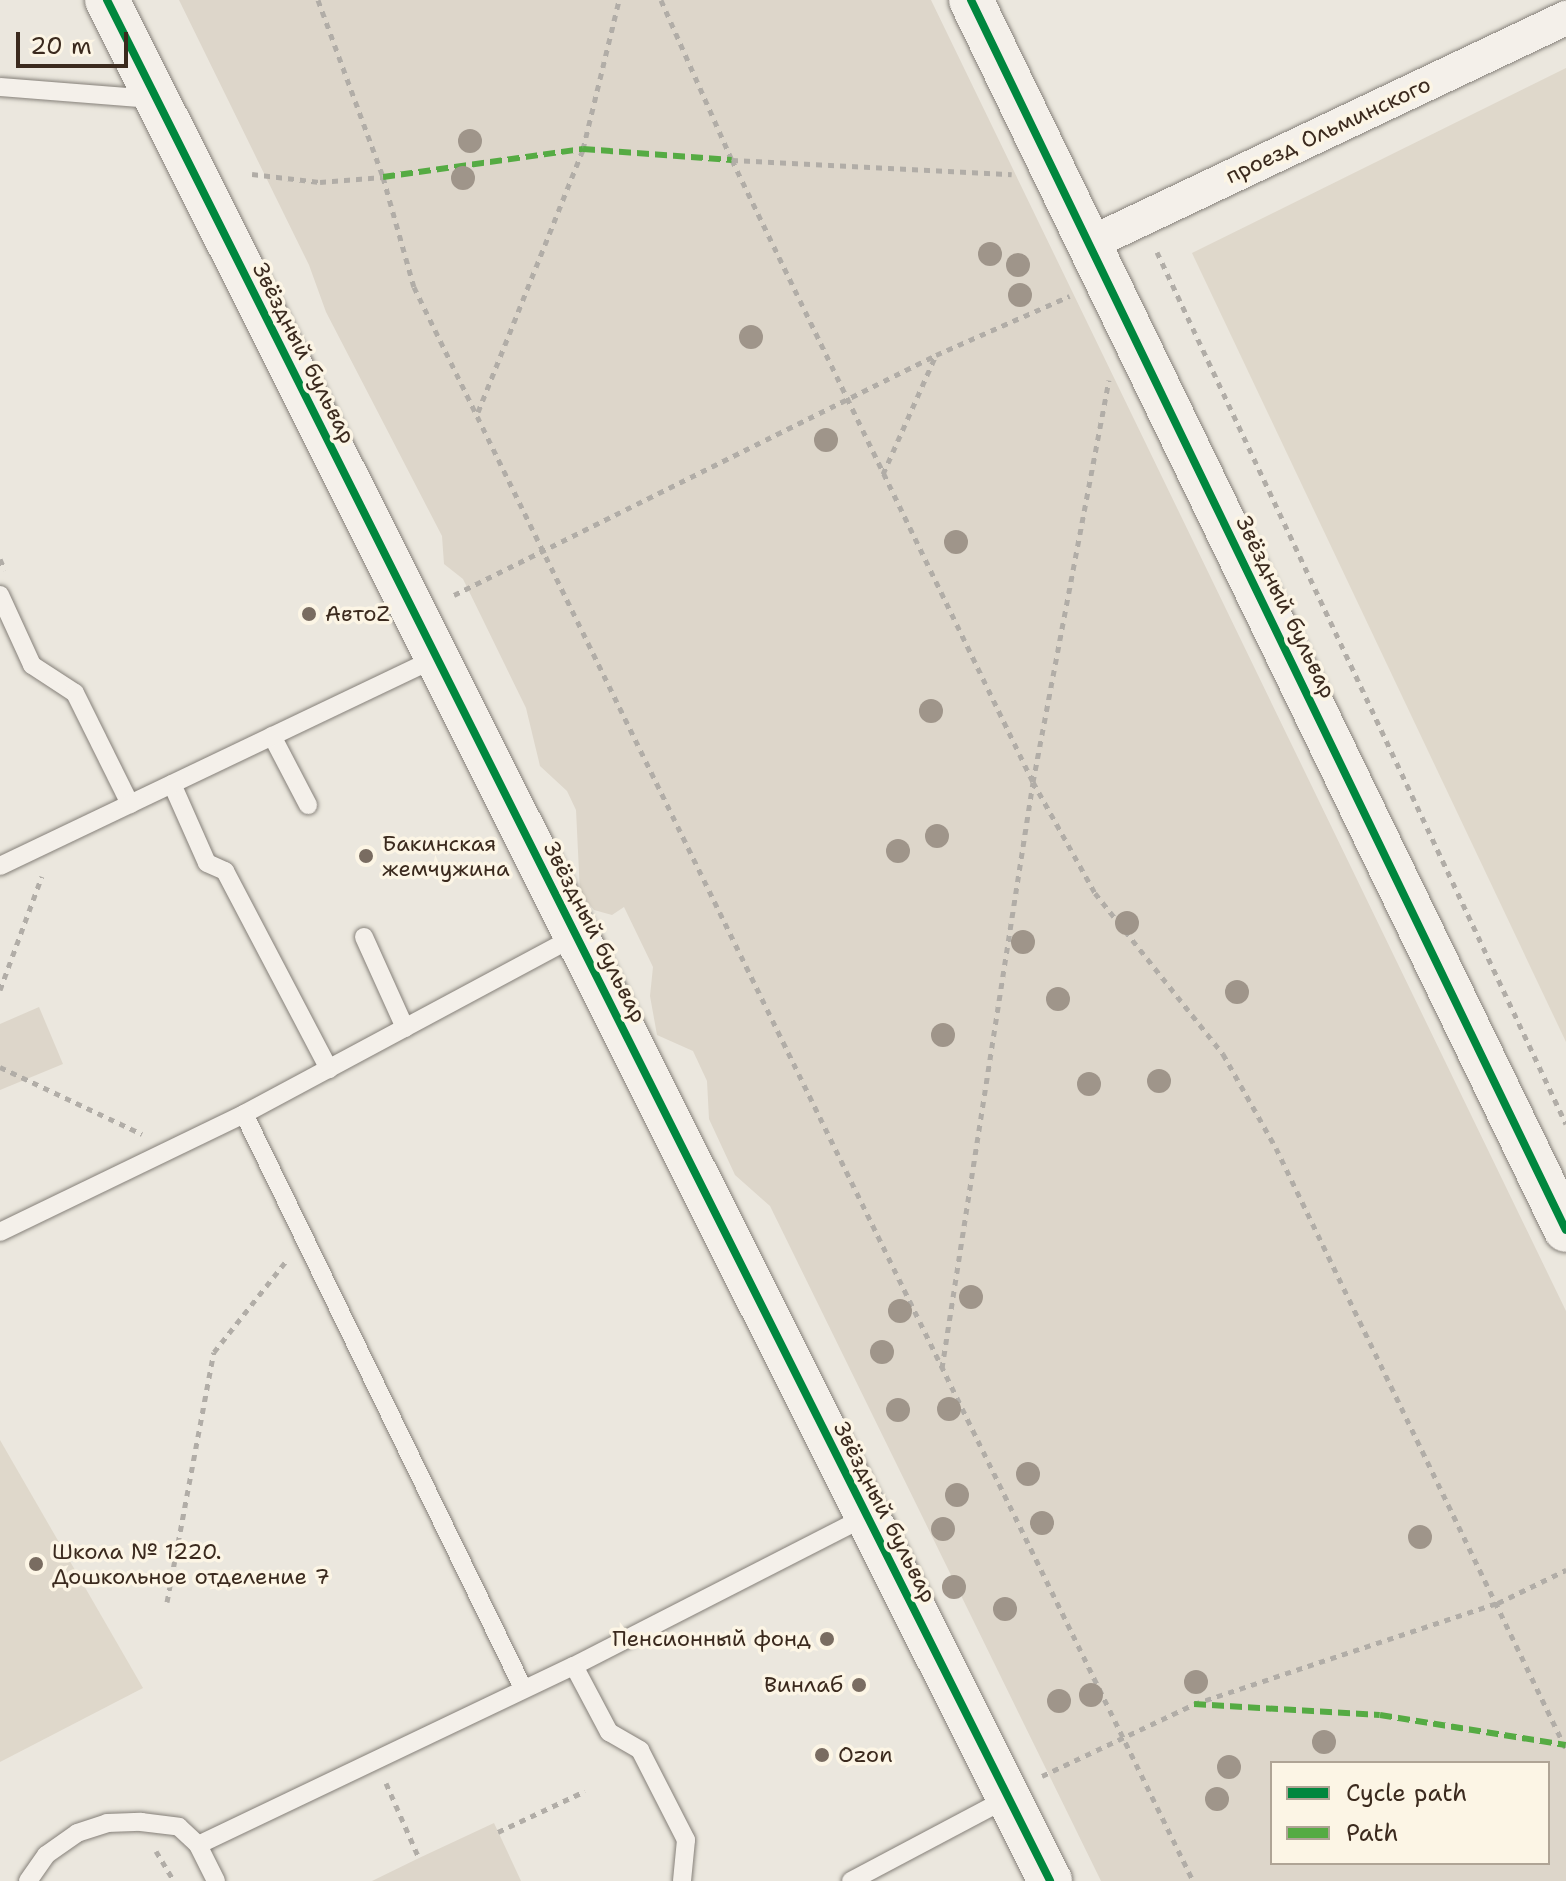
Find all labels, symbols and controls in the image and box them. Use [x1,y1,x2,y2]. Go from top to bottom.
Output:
scale bar [20,16,132,66]
text: 20 m [30,30,92,62]
street label: проезд Ольминского [1221,71,1435,189]
street label: Звёздный бульвар [247,258,361,448]
street label: Звёздный бульвар [1230,512,1342,702]
place label: АвтоZ [325,601,390,627]
marker: АвтоZ [300,605,318,623]
place label: Бакинская жемчужина [382,830,510,882]
street label: Звёздный бульвар [538,837,652,1027]
marker: Бакинская жемчужина [357,847,375,865]
street label: Звёздный бульвар [828,1417,942,1607]
place label: Школа № 1220. Дошкольное отделение 7 [52,1538,330,1590]
marker: Школа № 1220. Дошкольное отделение 7 [27,1555,45,1573]
place label: Пенсионный фонд [612,1626,811,1652]
marker: Пенсионный фонд [818,1630,836,1648]
place label: Винлаб [764,1672,843,1698]
marker: Винлаб [850,1676,868,1694]
place label: Ozon [838,1742,893,1768]
marker: Ozon [813,1746,831,1764]
legend [1270,1761,1550,1865]
text: Cycle path [1346,1777,1467,1809]
text: Path [1346,1817,1398,1849]

